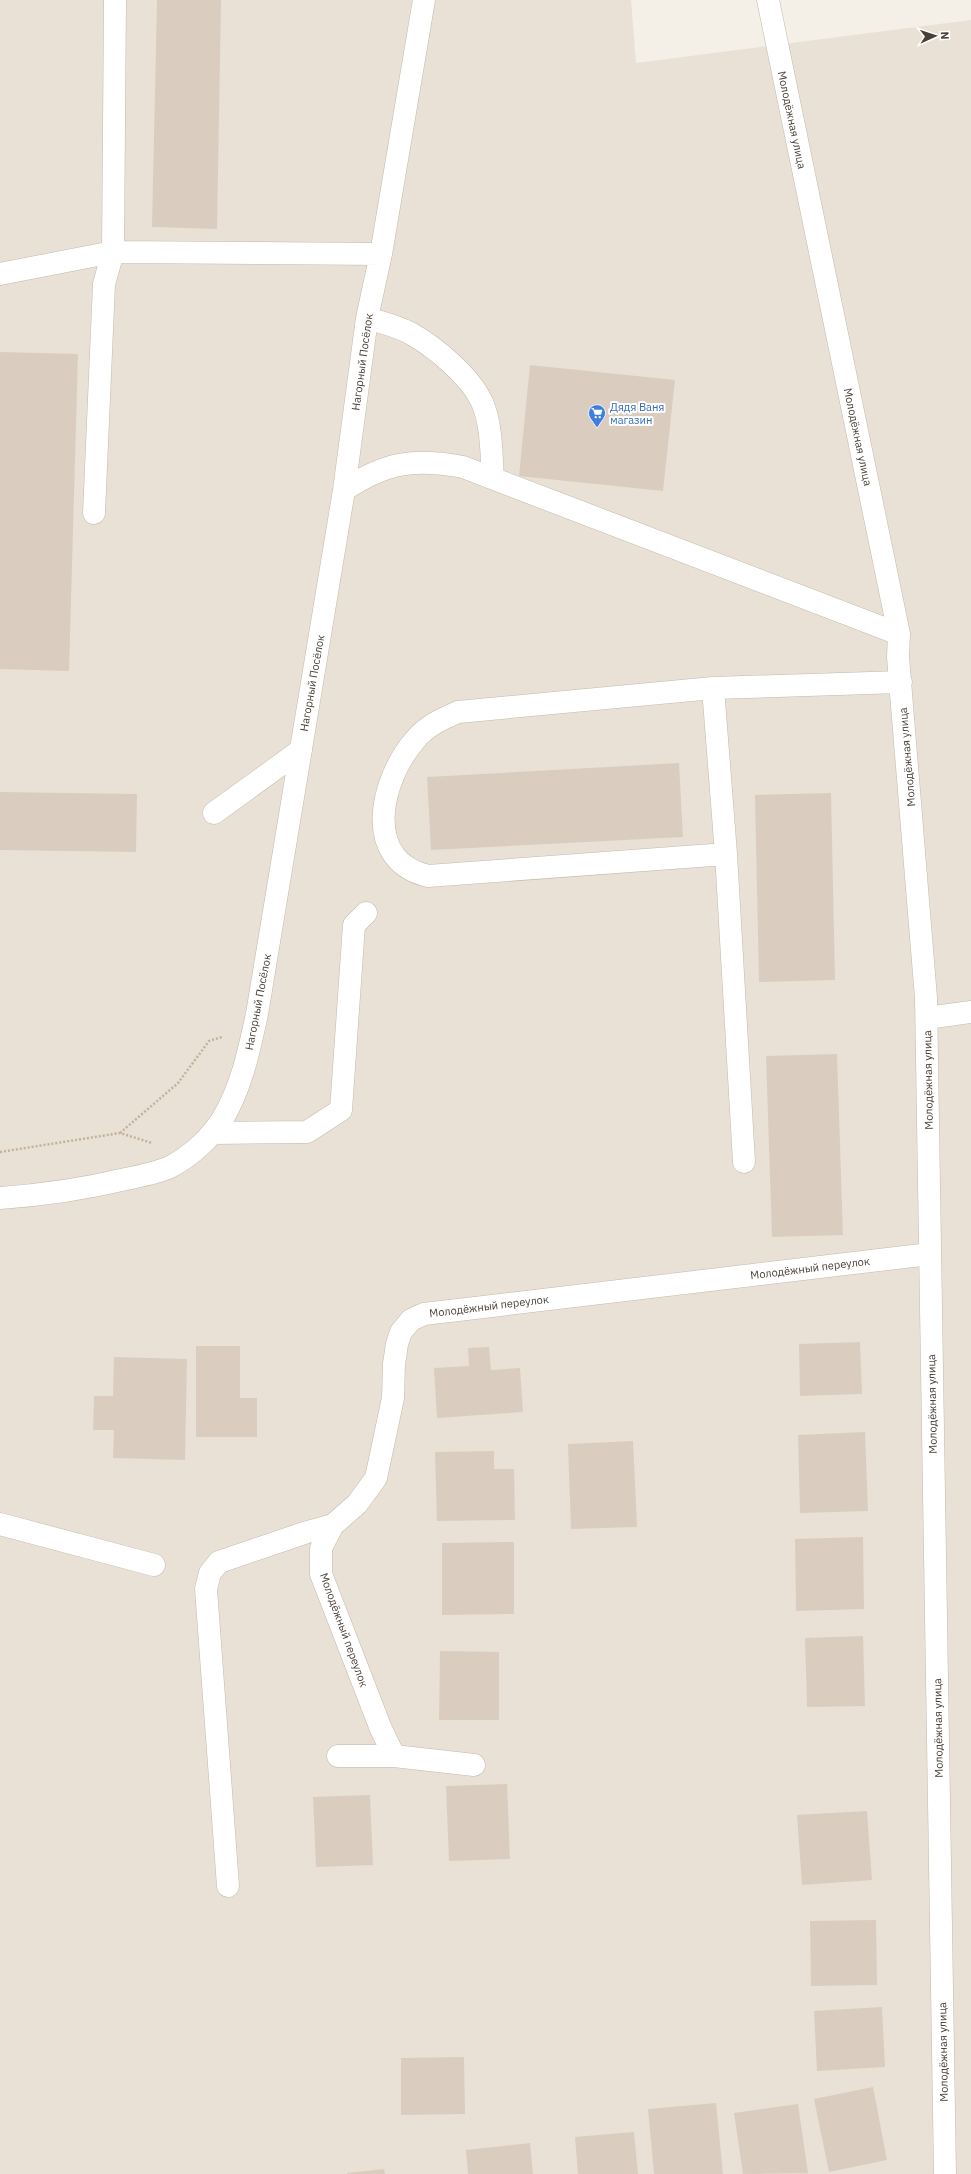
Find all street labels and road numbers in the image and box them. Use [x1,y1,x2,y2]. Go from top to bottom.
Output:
street label: Молодёжная улица [775,70,809,170]
street label: Нагорный Посёлок [348,313,376,411]
street label: Молодёжная улица [841,387,875,487]
street label: Нагорный Посёлок [297,634,327,732]
street label: Молодёжная улица [896,707,918,807]
street label: Нагорный Посёлок [242,953,274,1051]
street label: Молодёжная улица [920,1030,936,1130]
street label: Молодёжный переулок [749,1254,871,1282]
street label: Молодёжный переулок [428,1292,550,1320]
street label: Молодёжная улица [924,1354,940,1454]
street label: Молодёжный переулок [317,1571,371,1689]
street label: Молодёжная улица [930,1678,946,1778]
street label: Молодёжная улица [935,2002,951,2102]

